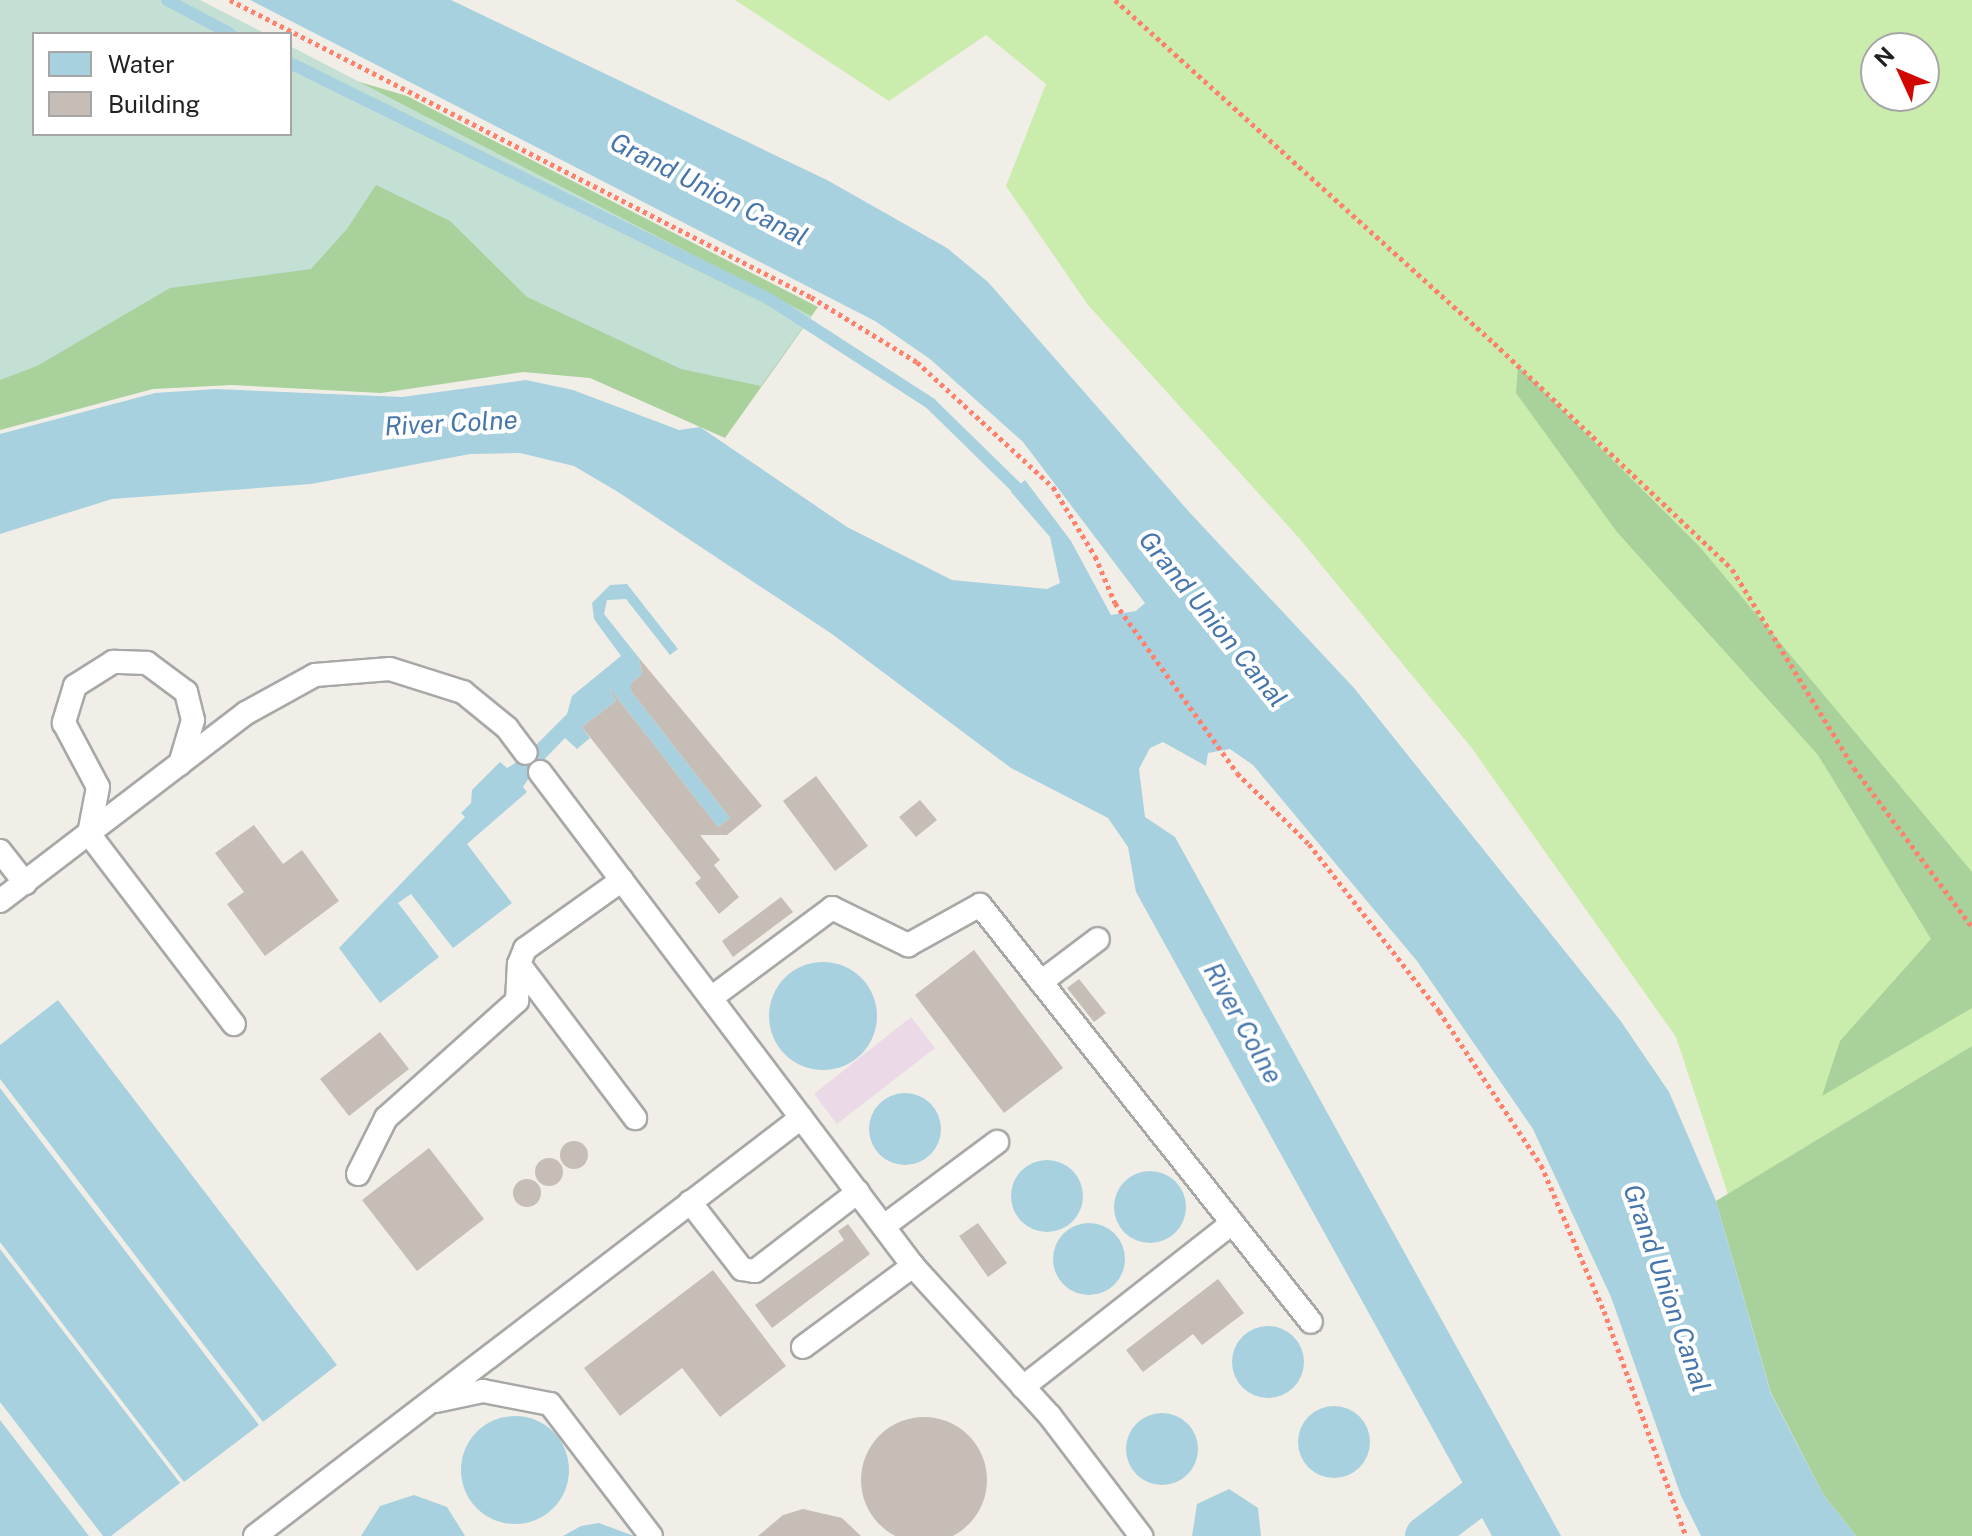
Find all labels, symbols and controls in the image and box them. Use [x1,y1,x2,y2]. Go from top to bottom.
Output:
legend [32,32,292,136]
north arrow [1860,32,1940,112]
text: N [1869,41,1900,72]
text: Water [108,50,175,78]
text: Building [108,90,200,118]
water label: Grand Union Canal [605,126,813,252]
water label: River Colne [384,404,518,442]
water label: Grand Union Canal [1132,525,1294,713]
water label: River Colne [1197,957,1289,1089]
water label: Grand Union Canal [1617,1180,1717,1396]

